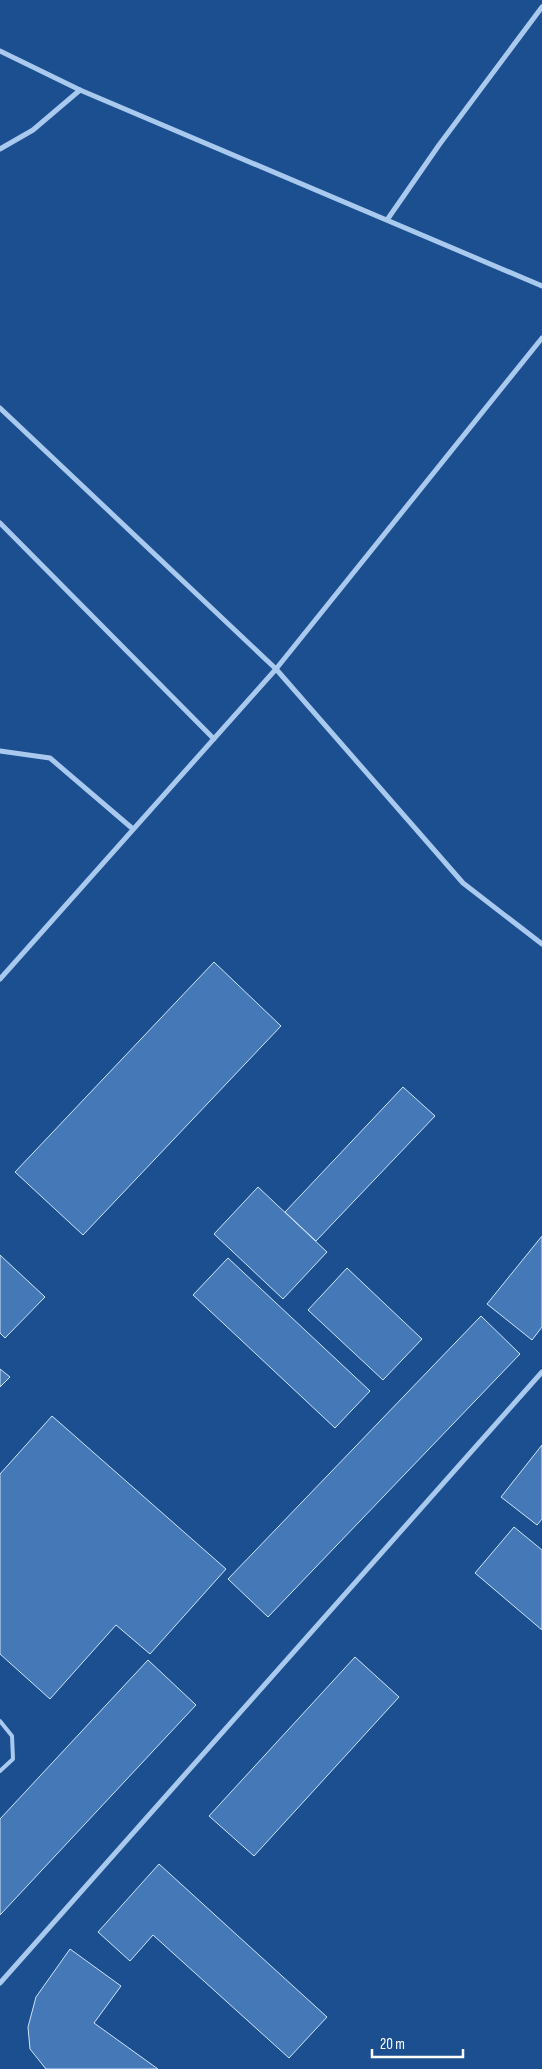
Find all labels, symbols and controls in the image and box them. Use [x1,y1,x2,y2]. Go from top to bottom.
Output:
scale bar [372,2026,463,2058]
text: 20 m [380,2035,405,2054]

